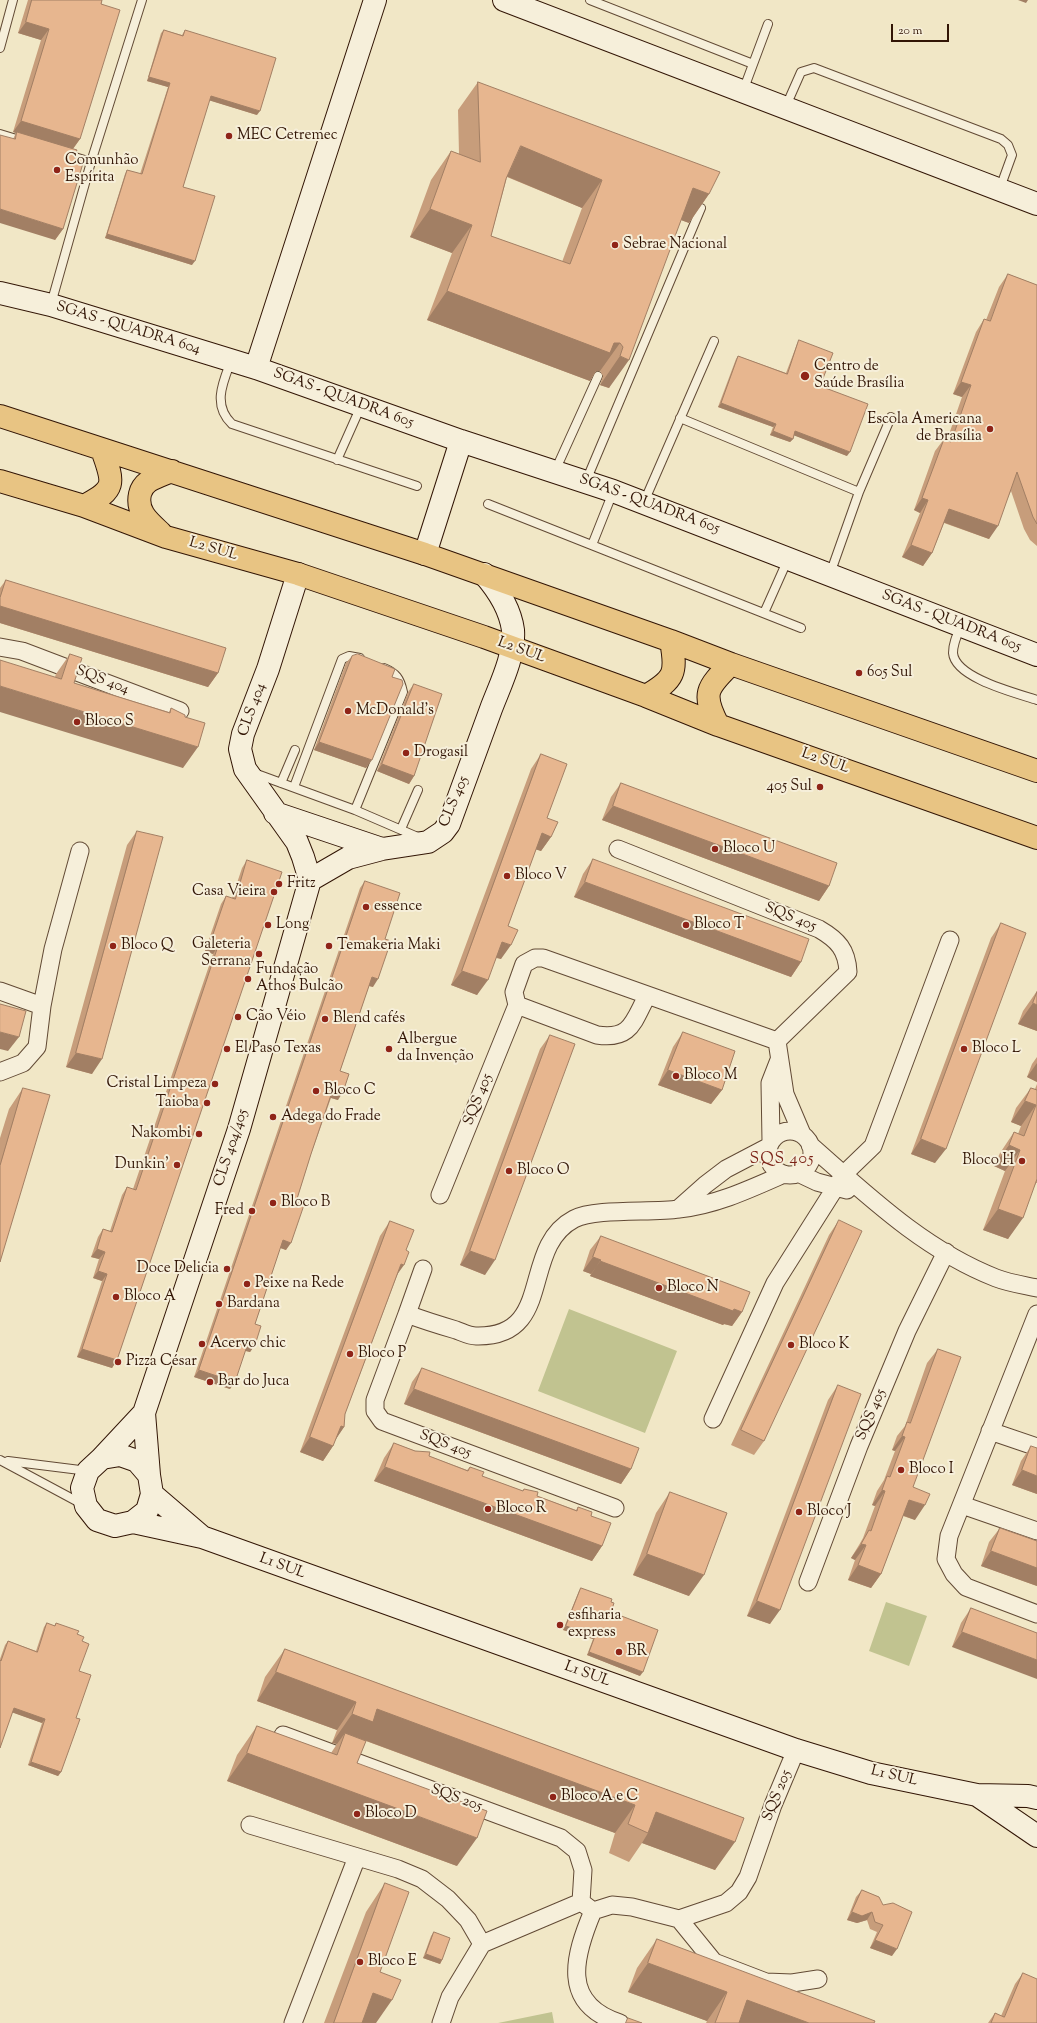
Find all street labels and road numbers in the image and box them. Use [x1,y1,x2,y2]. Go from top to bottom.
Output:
street label: SGAS - QUADRA 604 [54,298,202,360]
street label: SGAS - QUADRA 605 [270,365,416,433]
street label: SGAS - QUADRA 605 [576,471,722,539]
street label: L2 SUL [187,535,239,565]
street label: SGAS - QUADRA 605 [879,587,1023,657]
street label: L2 SUL [495,634,547,668]
street label: SQS 404 [73,663,131,699]
street label: CLS 404 [235,681,271,739]
street label: L2 SUL [799,745,851,779]
street label: CLS 405 [436,774,474,830]
street label: SQS 405 [762,900,818,936]
street label: SQS 405 [461,1072,497,1128]
street label: CLS 404/405 [211,1107,253,1189]
street label: SQS 405 [853,1387,891,1443]
street label: SQS 405 [416,1427,474,1463]
street label: L1 SUL [257,1550,307,1584]
street label: L1 SUL [562,1658,612,1692]
street label: L1 SUL [869,1763,919,1791]
street label: SQS 205 [760,1768,796,1824]
street label: SQS 205 [428,1781,484,1817]

